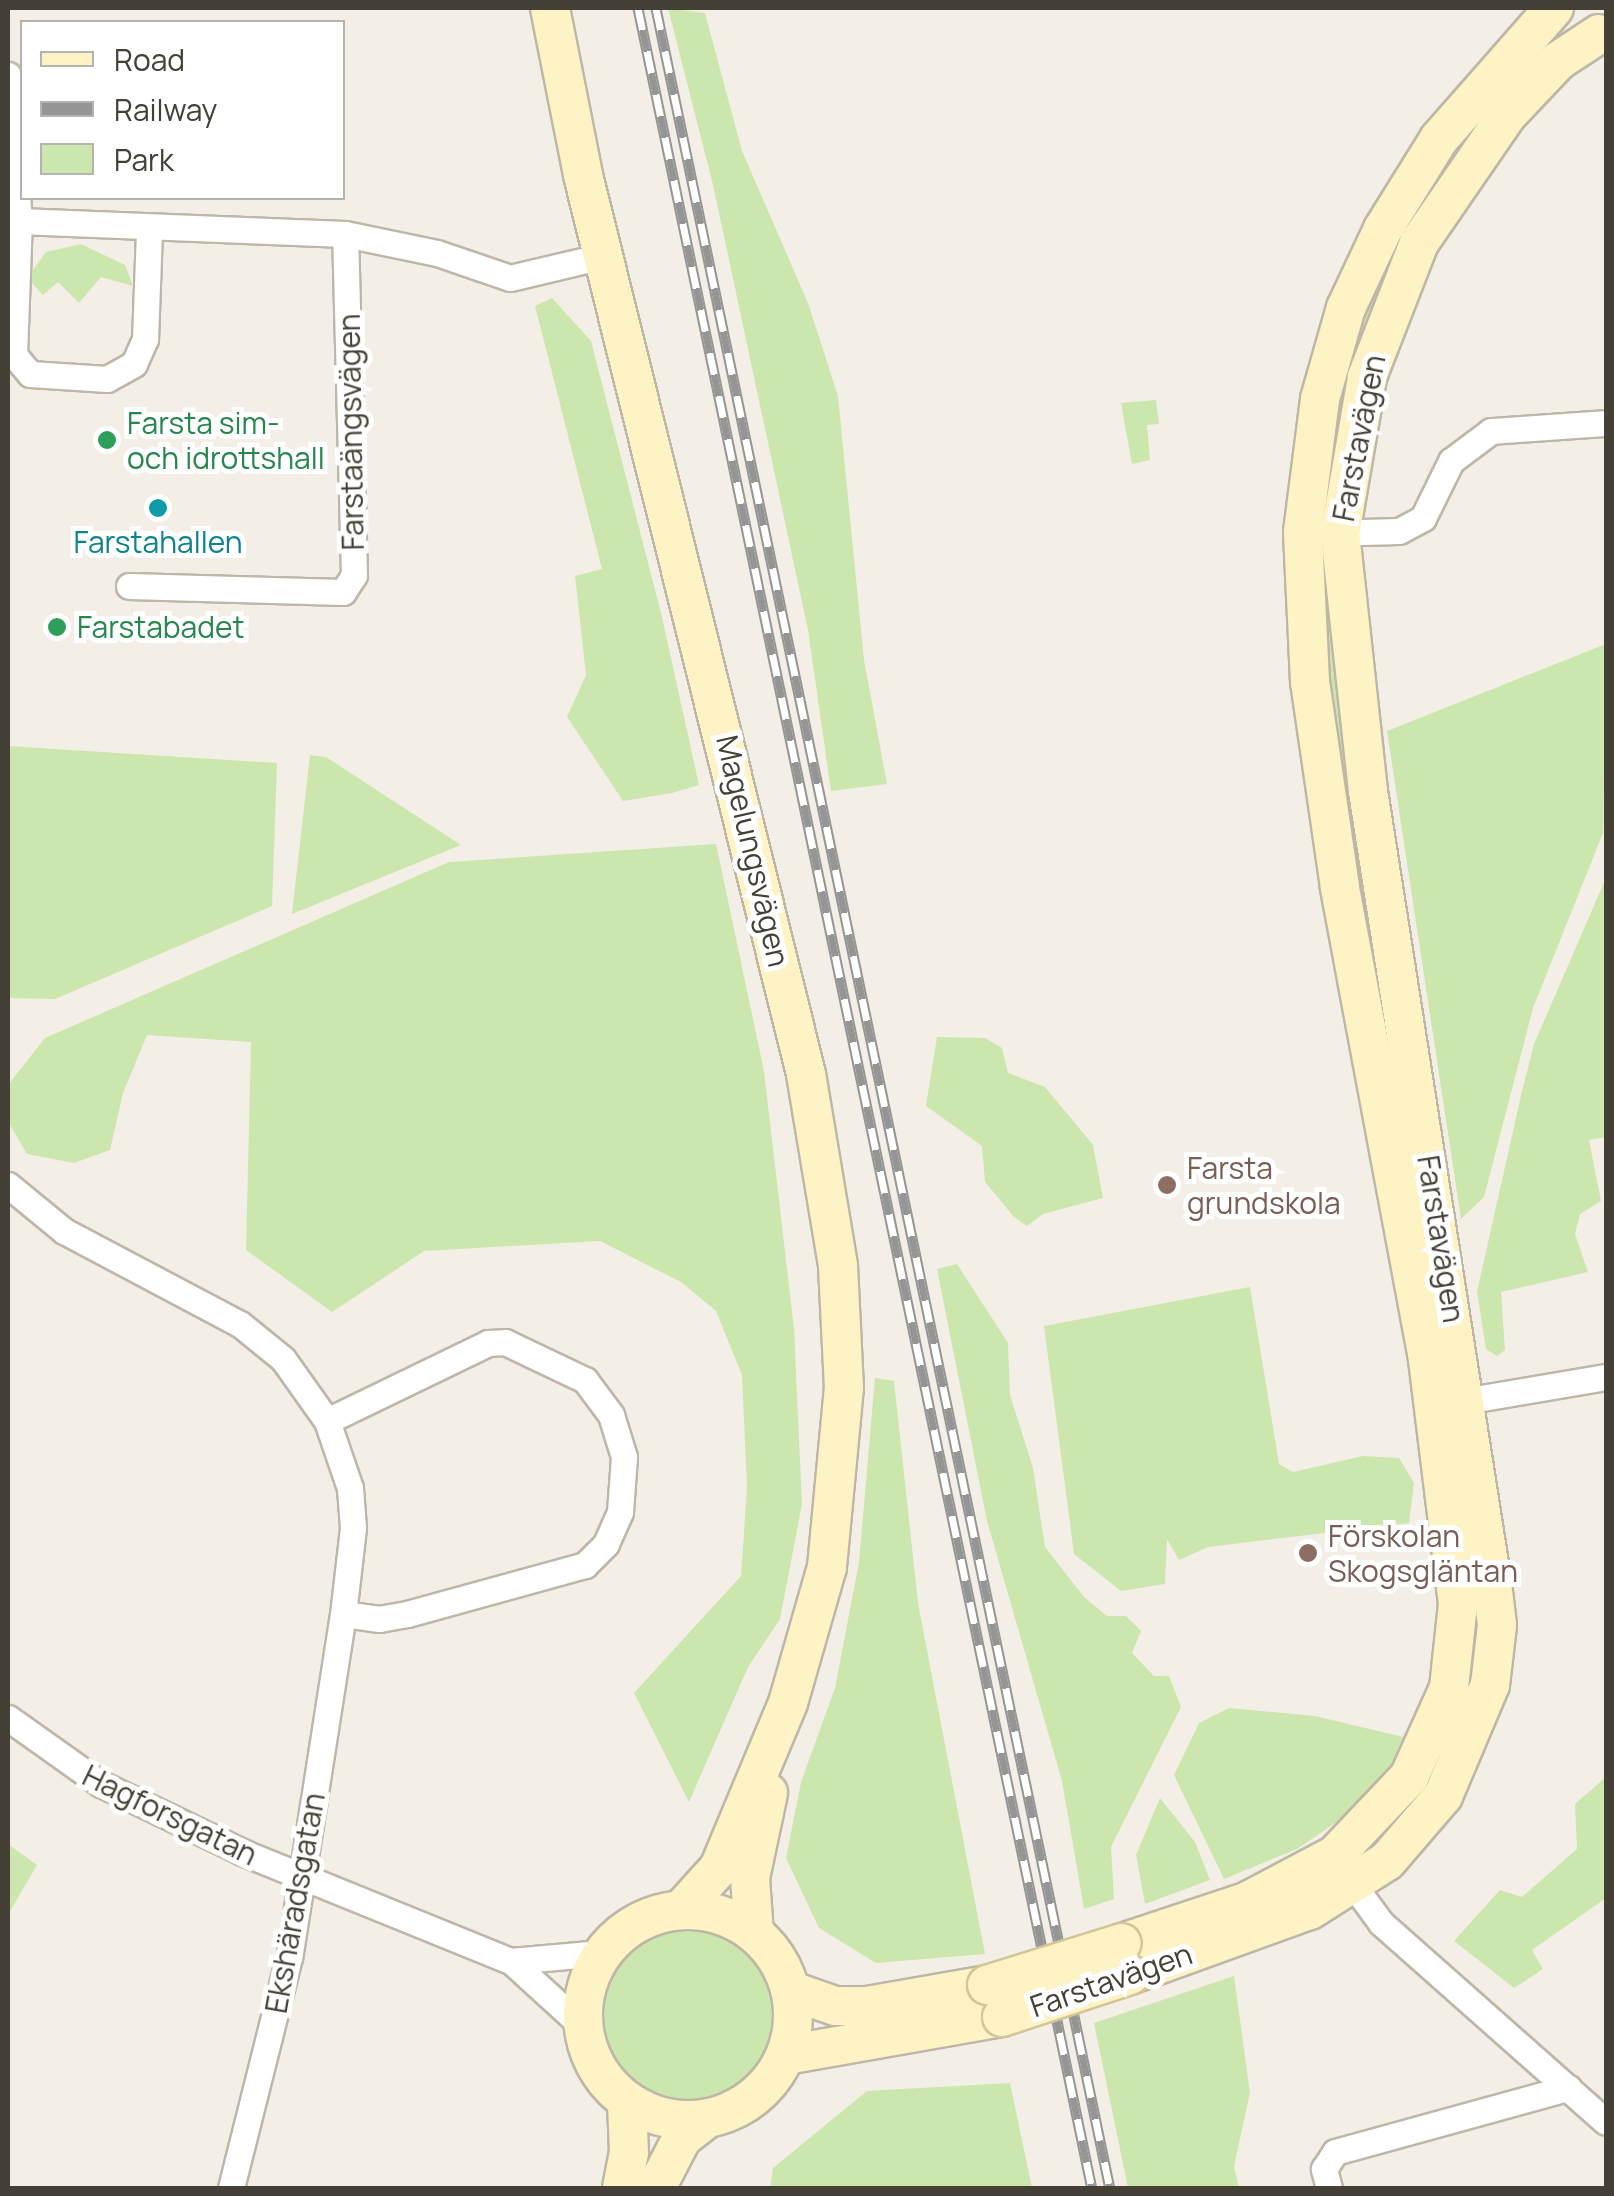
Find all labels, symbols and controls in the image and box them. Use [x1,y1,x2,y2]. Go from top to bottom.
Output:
legend [20,20,345,200]
text: Road [114,39,185,80]
text: Railway [114,89,217,130]
text: Park [114,139,174,180]
street label: Farstaängsvägen [331,313,371,551]
street label: Farstavägen [1325,352,1393,524]
place label: Farsta sim- och idrottshall [127,405,325,476]
marker: Farsta sim- och idrottshall [96,429,118,451]
marker: Farstahallen [147,497,169,519]
place label: Farstahallen [73,524,243,560]
place label: Farstabadet [77,609,245,645]
marker: Farstabadet [46,616,68,638]
street label: Magelungsvägen [709,732,797,970]
place label: Farsta grundskola [1187,1150,1341,1220]
street label: Farstavägen [1410,1153,1472,1325]
marker: Farsta grundskola [1156,1174,1178,1196]
place label: Förskolan Skogsgläntan [1328,1518,1518,1588]
marker: Förskolan Skogsgläntan [1297,1542,1319,1564]
street label: Hagforsgatan [77,1757,263,1873]
street label: Ekshäradsgatan [258,1790,332,2016]
street label: Farstavägen [1025,1935,1197,2025]

